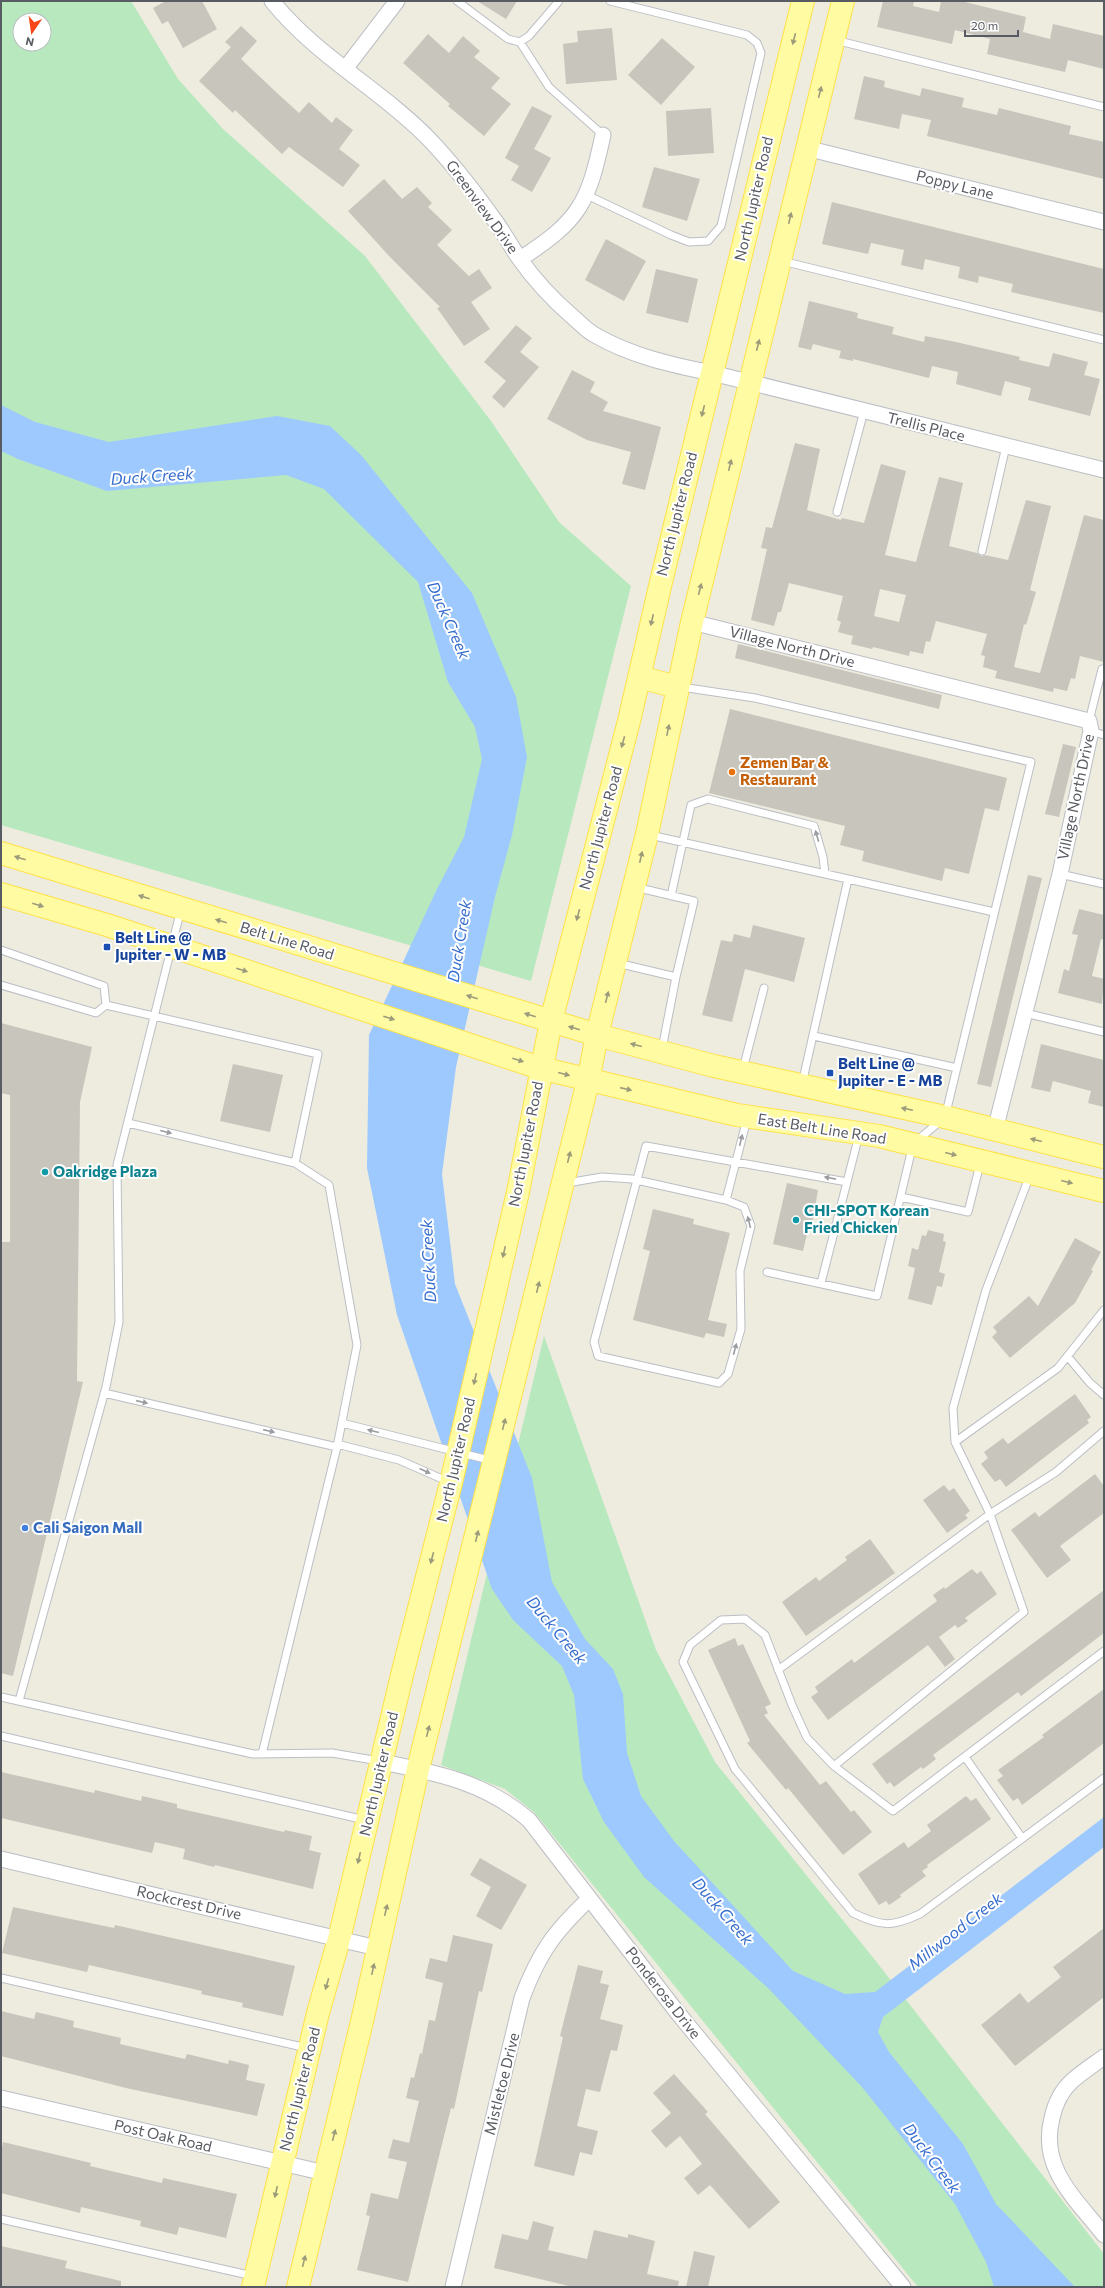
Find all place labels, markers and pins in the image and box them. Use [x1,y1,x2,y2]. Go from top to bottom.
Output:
place label: Zemen Bar & Restaurant [740,753,830,788]
marker: Zemen Bar & Restaurant [727,767,737,777]
place label: Belt Line @ Jupiter - W - MB [115,928,226,963]
marker: Belt Line @ Jupiter - W - MB [102,942,112,952]
place label: Belt Line @ Jupiter - E - MB [838,1054,942,1089]
marker: Belt Line @ Jupiter - E - MB [825,1068,835,1078]
place label: Oakridge Plaza [53,1162,157,1180]
marker: Oakridge Plaza [40,1167,50,1177]
place label: CHI-SPOT Korean Fried Chicken [804,1201,929,1236]
marker: CHI-SPOT Korean Fried Chicken [791,1215,801,1225]
place label: Cali Saigon Mall [33,1518,142,1536]
marker: Cali Saigon Mall [20,1523,30,1533]

